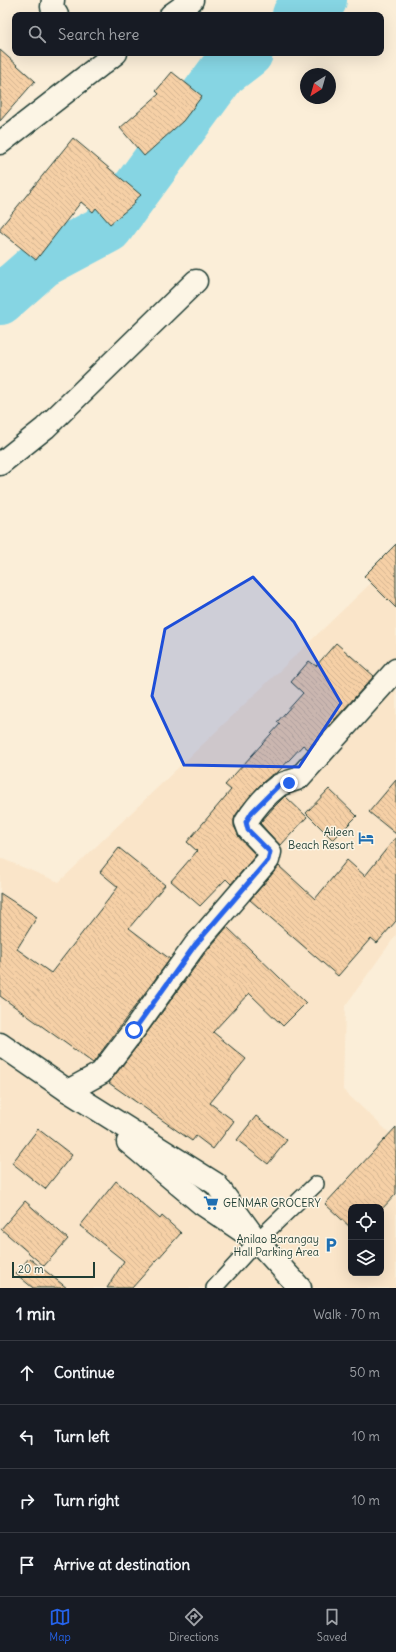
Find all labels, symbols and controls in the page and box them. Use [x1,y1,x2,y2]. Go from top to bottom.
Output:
search box [12,12,384,56]
icon: search [26,23,48,45]
text: Search here [58,25,139,44]
north arrow [300,68,336,104]
route end [280,774,298,792]
place label: Aileen Beach Resort [288,825,354,852]
hotel icon: Aileen Beach Resort [357,829,375,847]
route start [125,1021,143,1039]
supermarket icon: GENMAR GROCERY [202,1194,220,1212]
place label: GENMAR GROCERY [223,1196,321,1210]
map controls [348,1204,384,1276]
button: locate [348,1204,384,1240]
place label: Anilao Barangay Hall Parking Area [234,1232,319,1259]
parking icon: Anilao Barangay Hall Parking Area [322,1236,340,1254]
button: layers [348,1240,384,1276]
scale bar [12,1260,95,1279]
text: 20 m [18,1262,44,1276]
text: 1 min [16,1303,55,1325]
text: Walk · 70 m [313,1306,380,1323]
icon: ahead [16,1362,38,1384]
text: Continue [54,1363,115,1382]
text: 50 m [349,1364,380,1381]
icon: left [16,1426,38,1448]
text: Turn left [54,1427,109,1446]
text: 10 m [352,1428,380,1445]
icon: right [16,1490,38,1512]
text: Turn right [54,1491,119,1510]
text: 10 m [352,1492,380,1509]
icon: arrive [16,1554,38,1576]
text: Arrive at destination [54,1555,190,1574]
tab: Map [49,1606,71,1644]
tab: Directions [169,1606,219,1644]
tab: Saved [317,1606,347,1644]

